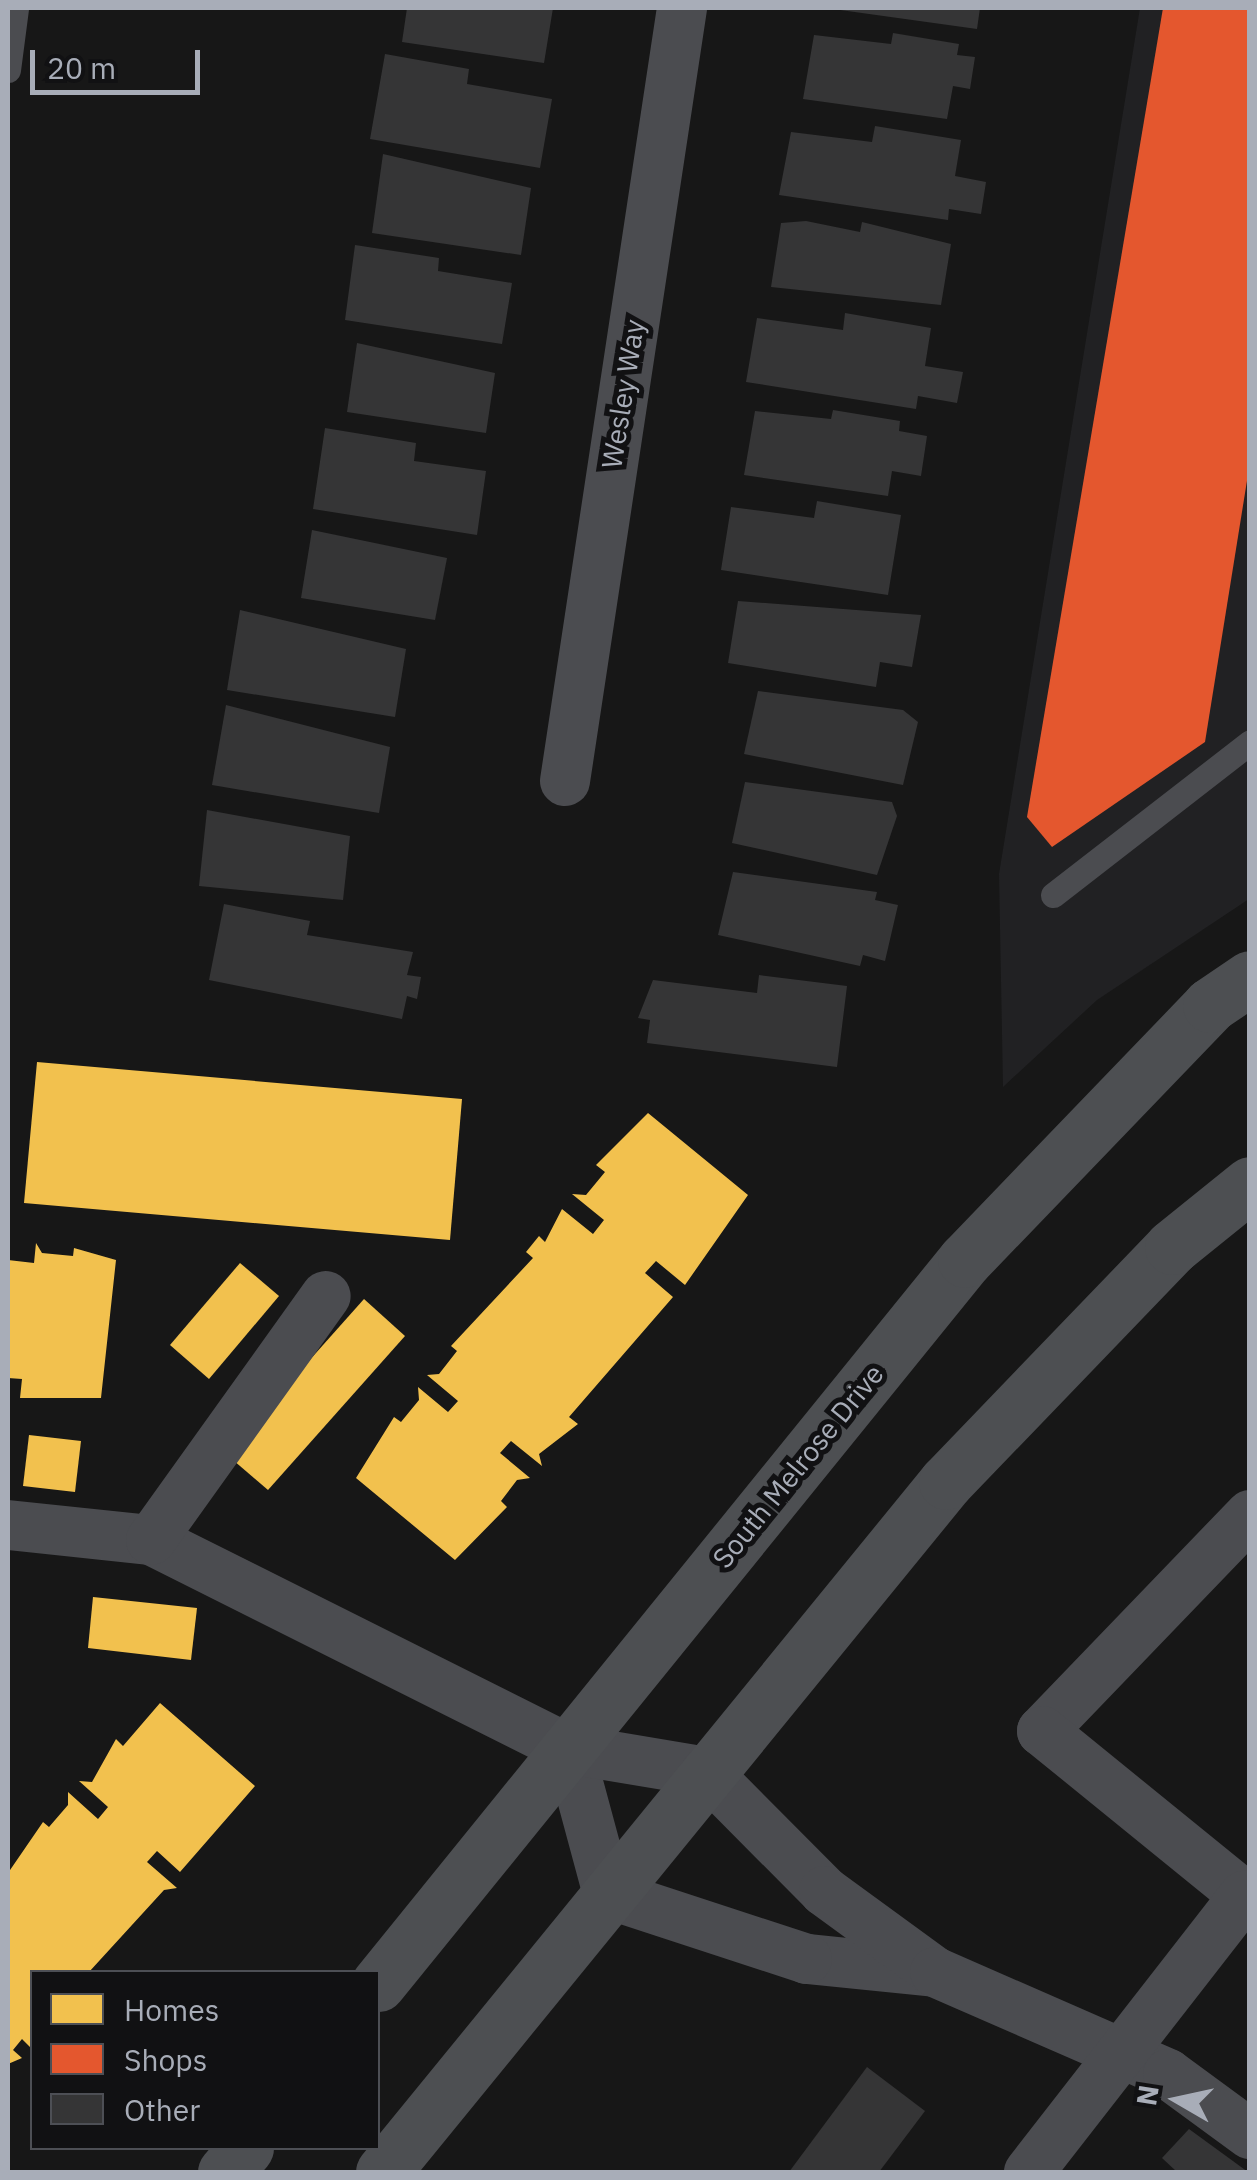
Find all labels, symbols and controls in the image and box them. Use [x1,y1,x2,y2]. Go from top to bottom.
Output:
scale bar [35,30,205,92]
text: 20 m [47,48,116,87]
street label: Wesley Way [595,317,651,471]
street label: South Melrose Drive [706,1357,890,1575]
legend [30,1970,380,2150]
text: Homes [124,1990,219,2029]
text: Shops [124,2040,207,2079]
north arrow [1127,2050,1227,2150]
text: N [1127,2082,1167,2108]
text: Other [124,2090,200,2129]

